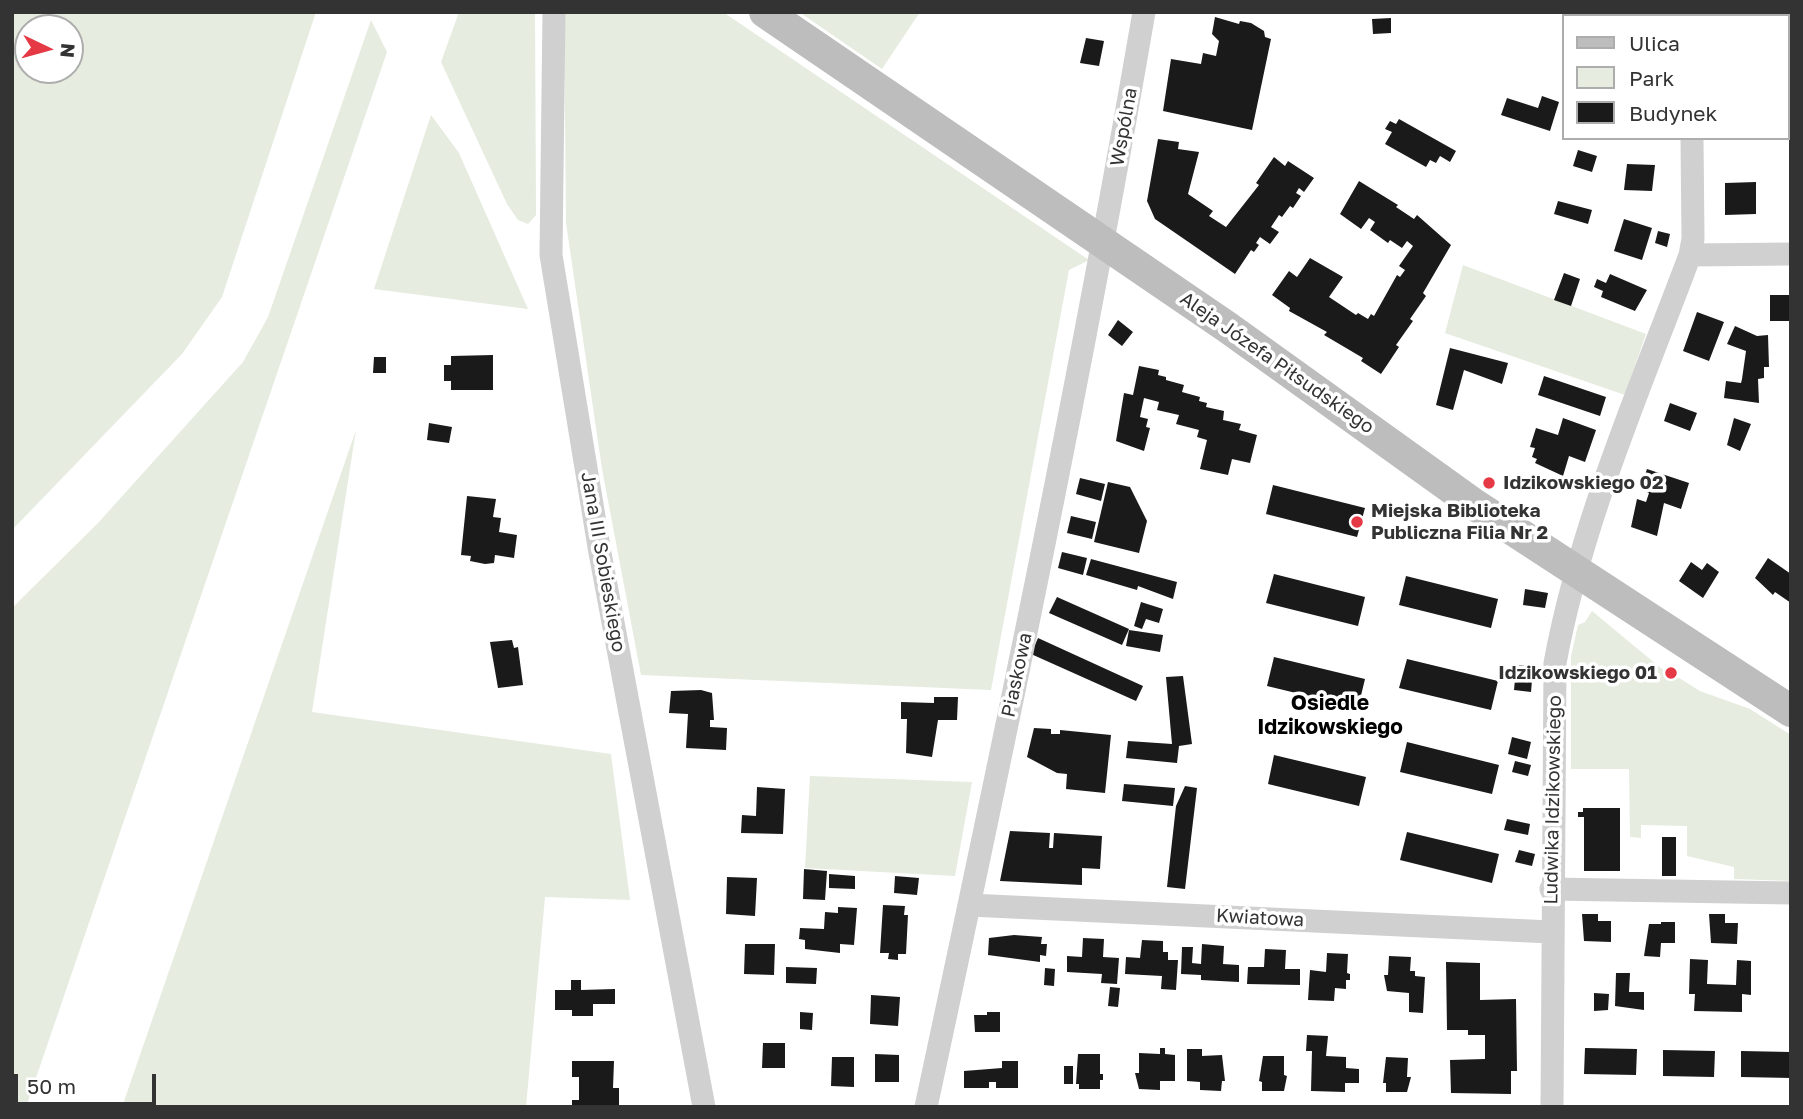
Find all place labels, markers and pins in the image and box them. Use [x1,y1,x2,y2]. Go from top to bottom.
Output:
place label: Idzikowskiego 02 [1503,472,1664,494]
marker: Idzikowskiego 02 [1481,475,1497,491]
place label: Miejska Biblioteka Publiczna Filia Nr 2 [1371,500,1548,544]
marker: Miejska Biblioteka Publiczna Filia Nr 2 [1349,514,1365,530]
place label: Idzikowskiego 01 [1498,662,1657,684]
marker: Idzikowskiego 01 [1663,665,1679,681]

